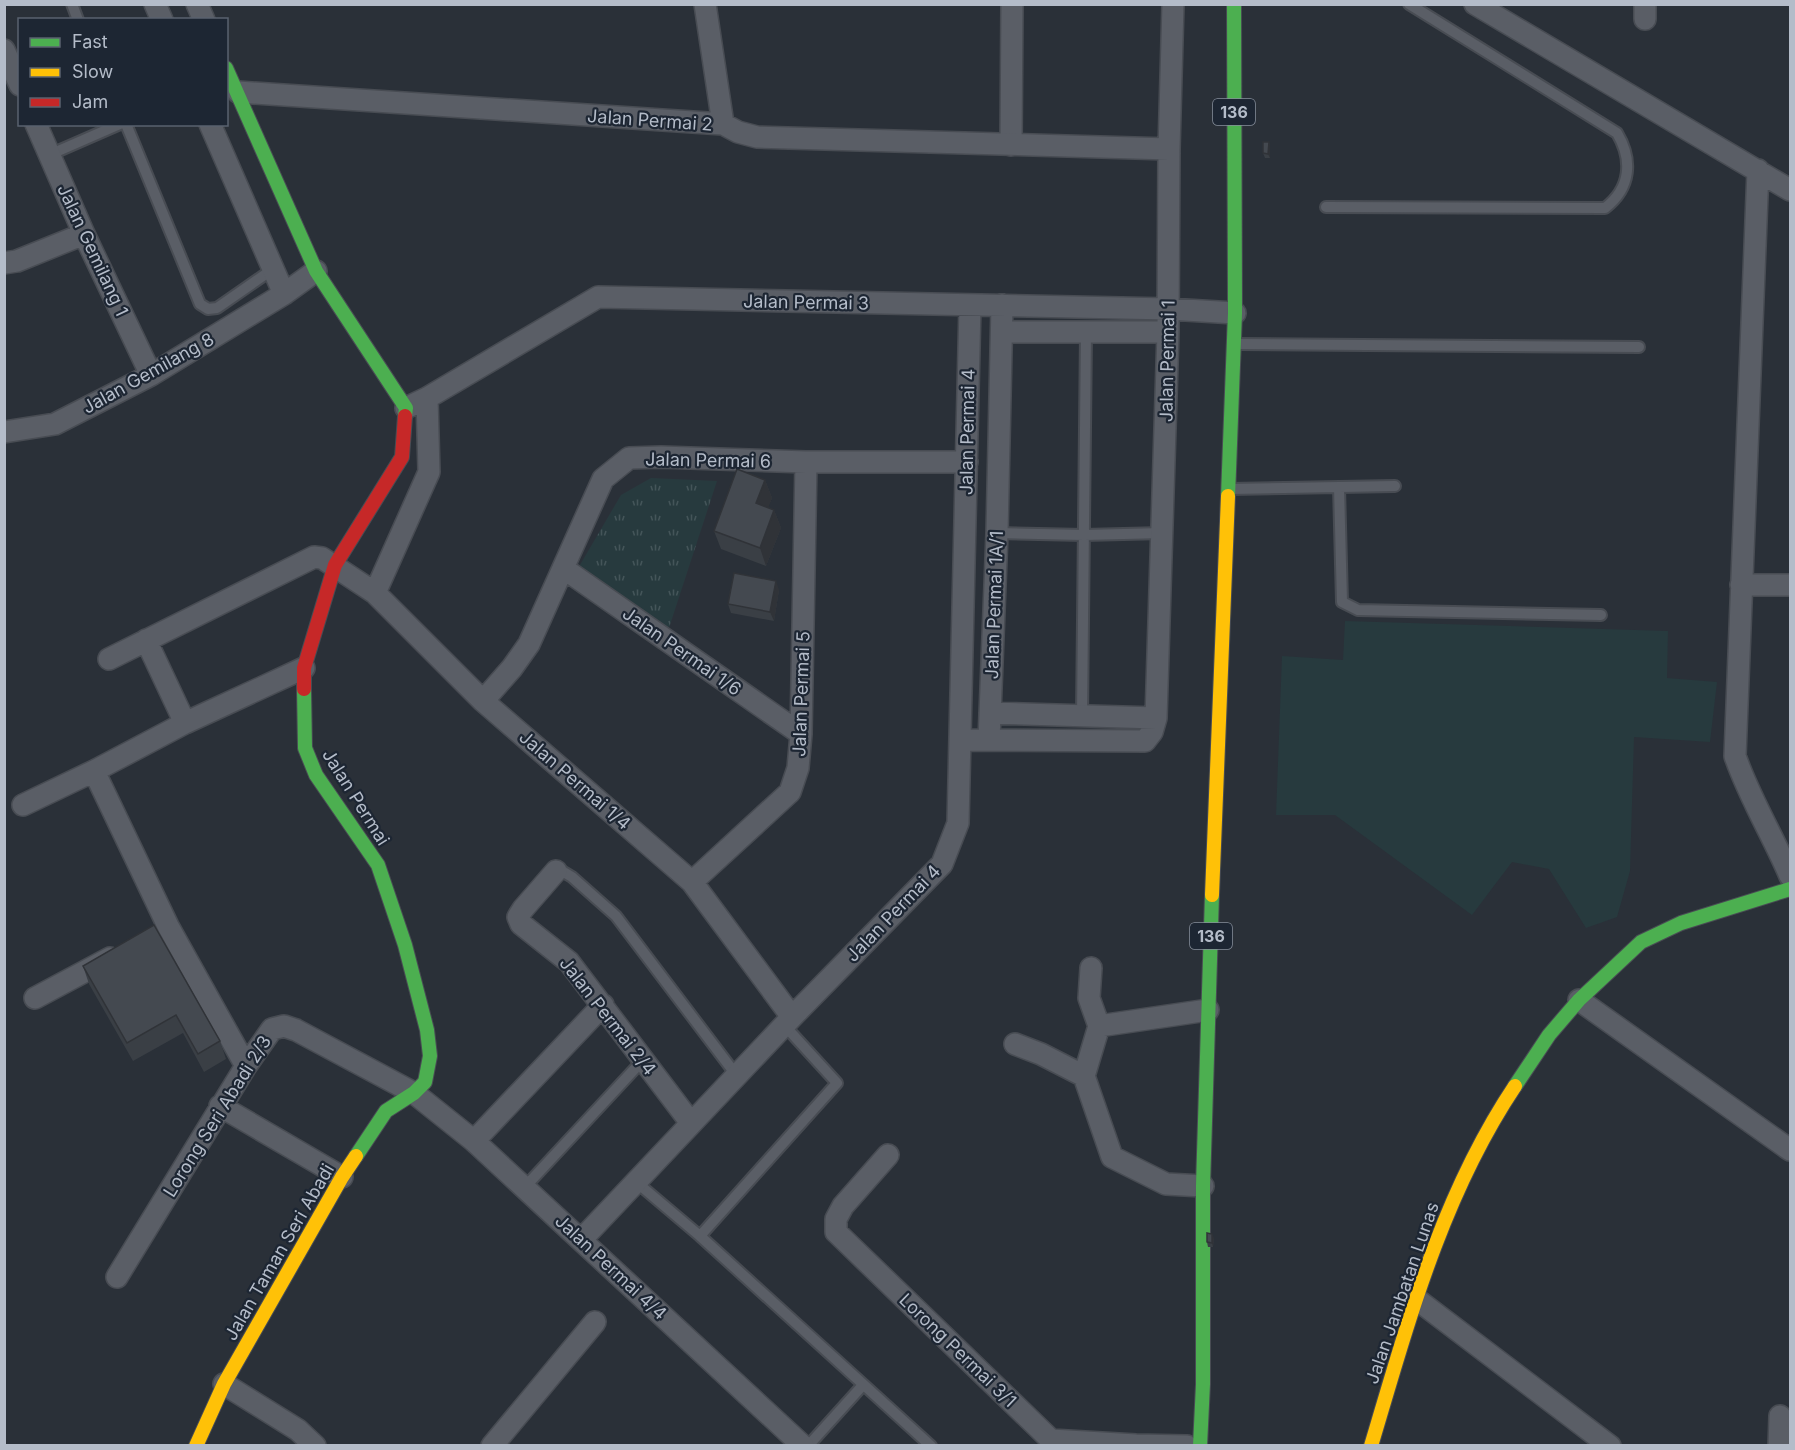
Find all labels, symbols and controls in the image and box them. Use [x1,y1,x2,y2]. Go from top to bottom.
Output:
legend [18,18,228,126]
text: Fast [72,31,108,52]
text: Slow [72,61,113,82]
text: Jam [72,91,108,112]
road number: 136 [1213,99,1255,125]
street label: Jalan Permai 2 [587,105,713,135]
street label: Jalan Gemilang 1 [53,181,133,319]
street label: Jalan Permai 3 [743,290,869,314]
street label: Jalan Permai 1 [1155,300,1179,422]
street label: Jalan Gemilang 8 [79,328,217,418]
street label: Jalan Permai 4 [955,369,979,495]
street label: Jalan Permai 6 [645,448,771,472]
street label: Jalan Permai 1A/1 [981,530,1007,680]
street label: Jalan Permai 1/6 [619,602,745,700]
street label: Jalan Permai 5 [788,631,814,757]
street label: Jalan Permai 1/4 [515,726,635,834]
street label: Jalan Permai [318,745,394,849]
street label: Jalan Permai 4 [842,860,944,966]
road number: 136 [1190,923,1232,949]
street label: Jalan Permai 2/4 [555,953,661,1079]
street label: Lorong Seri Abadi 2/3 [159,1031,275,1201]
street label: Jalan Taman Seri Abadi [220,1160,338,1344]
street label: Jalan Jambatan Lunas [1361,1199,1443,1387]
street label: Jalan Permai 4/4 [551,1210,671,1324]
street label: Lorong Permai 3/1 [895,1289,1021,1411]

